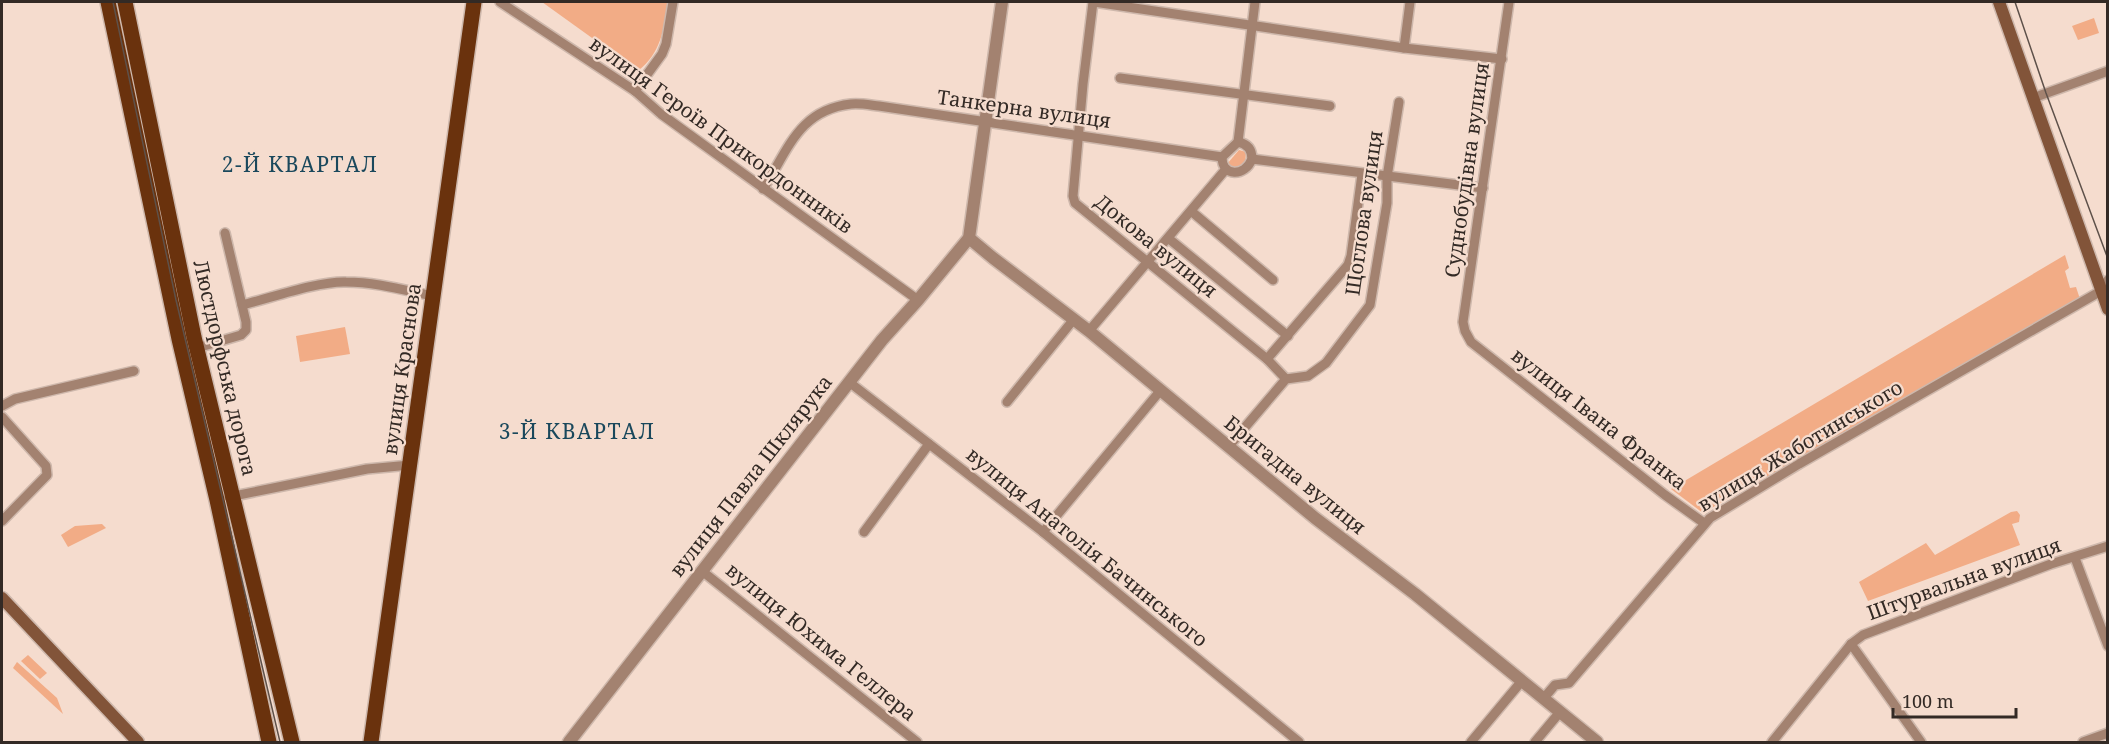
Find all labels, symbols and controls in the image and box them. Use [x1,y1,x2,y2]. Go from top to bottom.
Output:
street label: вулиця Героїв Прикордонників [584,30,858,239]
street label: Суднобудівна вулиця [1438,61,1495,279]
street label: Танкерна вулиця [935,83,1113,134]
street label: Щоглова вулиця [1339,128,1388,297]
district label: 2-Й КВАРТАЛ [222,150,378,178]
street label: Докова вулиця [1089,188,1223,303]
street label: Люстдорфська дорога [187,257,263,479]
street label: вулиця Краснова [376,281,427,457]
street label: вулиця Івана Франка [1506,342,1693,496]
street label: вулиця Павла Шклярука [663,369,838,582]
street label: вулиця Жаботинського [1692,374,1907,518]
street label: Бригадна вулиця [1219,409,1372,540]
district label: 3-Й КВАРТАЛ [499,417,655,445]
street label: вулиця Анатолія Бачинського [961,441,1214,653]
street label: Штурвальна вулиця [1863,531,2065,626]
street label: вулиця Юхима Геллера [720,556,922,727]
scale bar [1893,681,2016,719]
text: 100 m [1902,689,1954,713]

